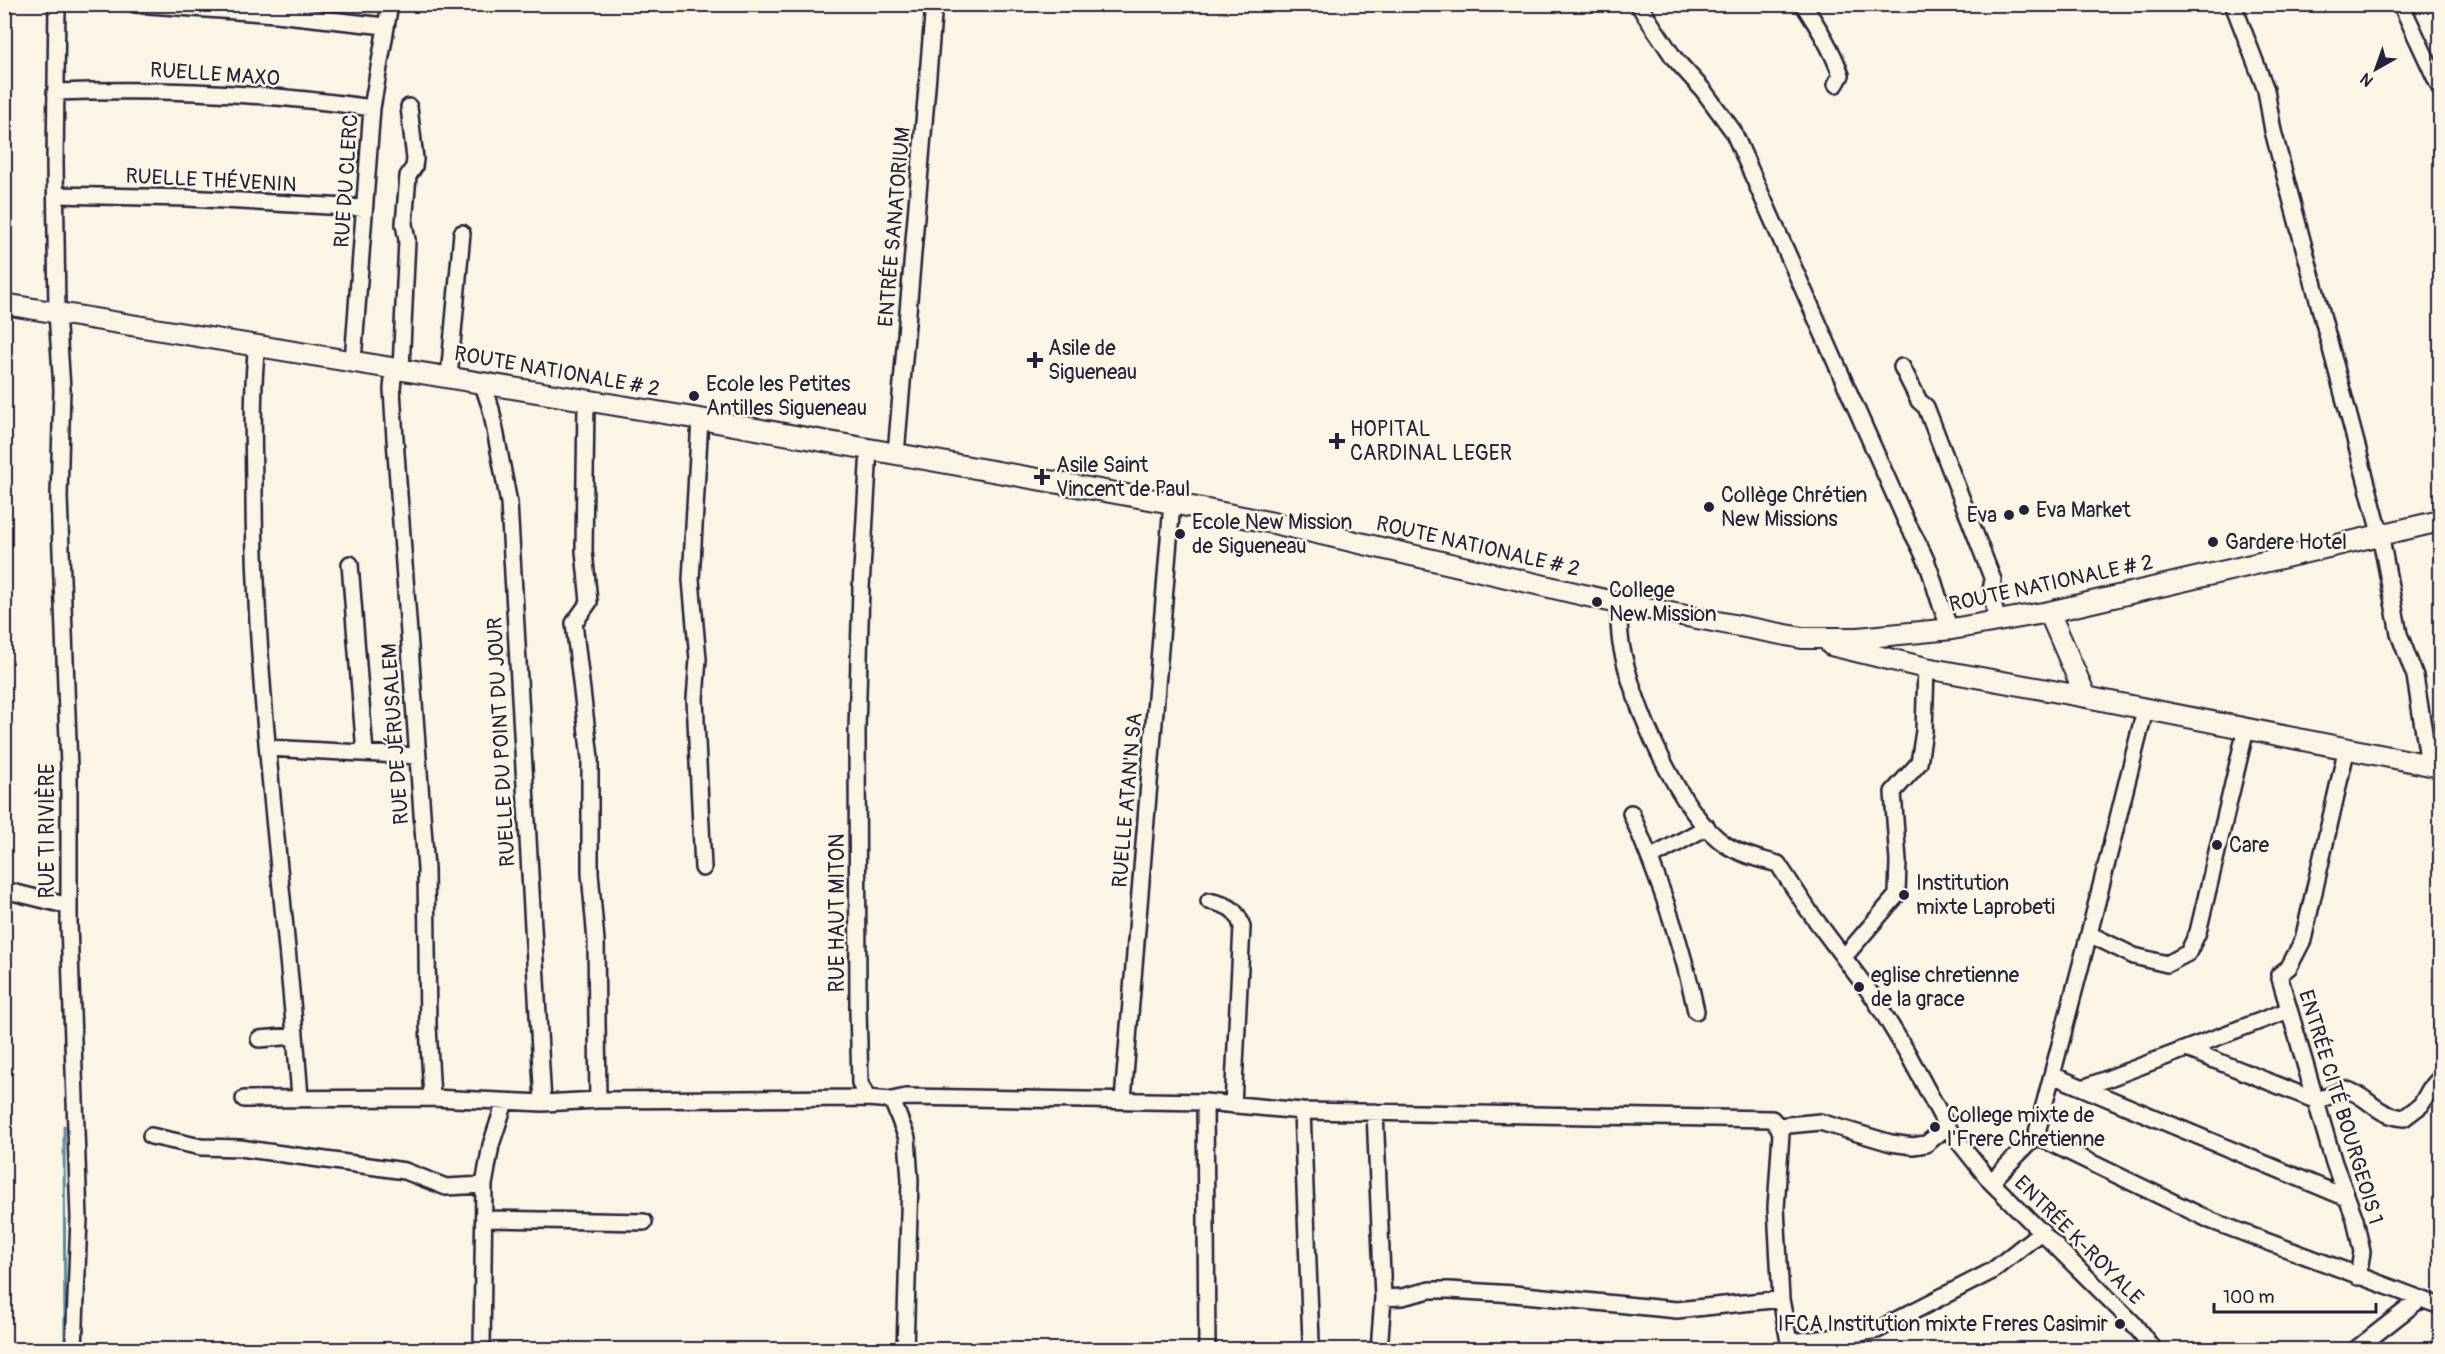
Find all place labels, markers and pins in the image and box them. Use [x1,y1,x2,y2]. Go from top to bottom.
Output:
place label: Asile de Sigueneau [1048,335,1137,386]
marker: Asile de Sigueneau [1026,351,1044,369]
place label: Ecole les Petites Antilles Sigueneau [706,371,867,422]
marker: Ecole les Petites Antilles Sigueneau [687,389,701,403]
place label: HOPITAL CARDINAL LEGER [1350,416,1512,467]
marker: HOPITAL CARDINAL LEGER [1328,432,1346,450]
place label: Asile Saint Vincent de Paul [1056,452,1190,503]
marker: Asile Saint Vincent de Paul [1033,468,1051,486]
place label: Collège Chrétien New Missions [1721,482,1867,533]
place label: Eva Market [2036,497,2131,524]
marker: Collège Chrétien New Missions [1702,500,1716,514]
place label: Eva [1967,502,1997,529]
marker: Eva Market [2017,503,2031,517]
marker: Eva [2002,508,2016,522]
place label: Ecole New Mission de Sigueneau [1192,509,1352,560]
marker: Ecole New Mission de Sigueneau [1173,527,1187,541]
place label: Gardere Hotel [2225,529,2347,556]
marker: Gardere Hotel [2206,535,2220,549]
place label: College New Mission [1609,577,1717,628]
marker: College New Mission [1590,595,1604,609]
place label: Care [2229,832,2270,859]
marker: Care [2210,838,2224,852]
place label: Institution mixte Laprobeti [1916,870,2055,921]
marker: Institution mixte Laprobeti [1897,888,1911,902]
place label: eglise chretienne de la grace [1871,962,2020,1013]
marker: eglise chretienne de la grace [1852,980,1866,994]
place label: College mixte de l'Frere Chretienne [1947,1102,2105,1153]
marker: College mixte de l'Frere Chretienne [1928,1120,1942,1134]
place label: IFCA Institution mixte Freres Casimir [1778,1311,2108,1338]
marker: IFCA Institution mixte Freres Casimir [2113,1317,2127,1331]

